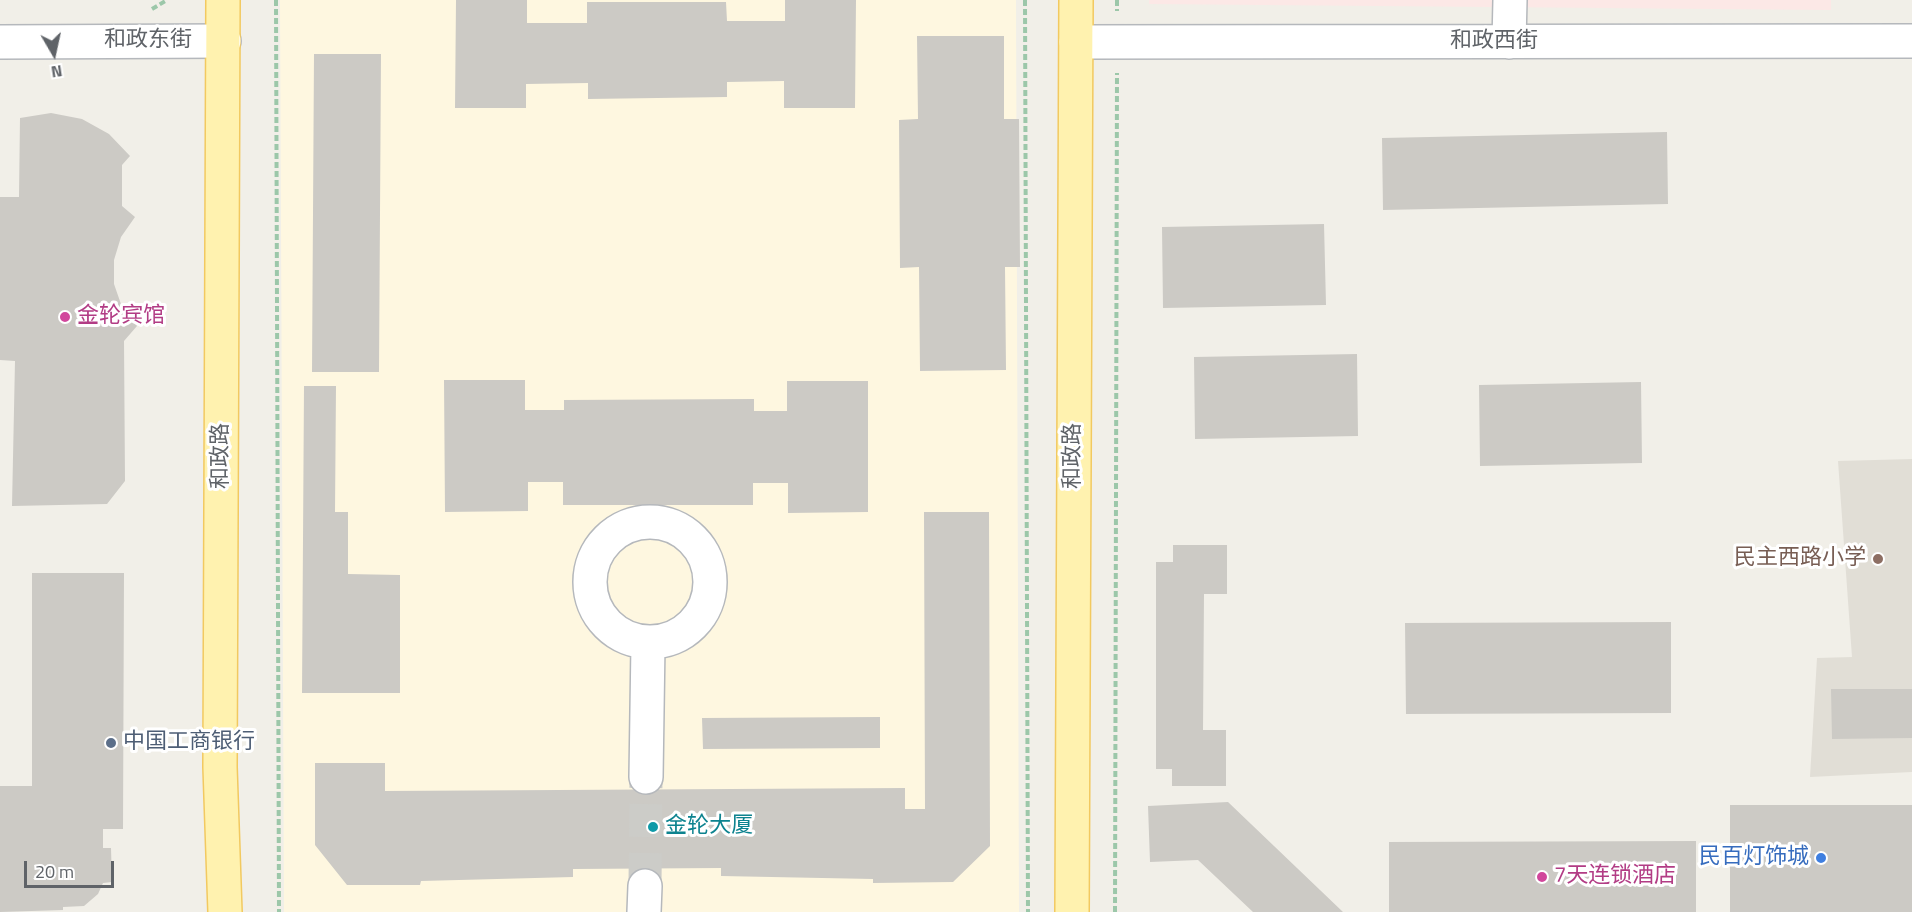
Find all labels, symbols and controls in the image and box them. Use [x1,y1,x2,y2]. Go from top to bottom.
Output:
north arrow [24,24,84,84]
street label: 和政东街 [104,28,192,54]
street label: 和政西街 [1450,29,1538,55]
text: N [49,59,64,84]
place label: 金轮宾馆 [77,304,165,330]
marker: 金轮宾馆 [58,310,72,324]
street label: 和政路 [209,423,235,489]
street label: 和政路 [1061,423,1087,489]
place label: 民主西路小学 [1734,546,1866,572]
marker: 民主西路小学 [1871,552,1885,566]
place label: 中国工商银行 [123,730,255,756]
marker: 中国工商银行 [104,736,118,750]
place label: 金轮大厦 [665,814,753,840]
marker: 金轮大厦 [646,820,660,834]
place label: 民百灯饰城 [1699,845,1809,871]
scale bar [27,849,117,887]
marker: 民百灯饰城 [1814,851,1828,865]
text: 20 m [35,858,74,885]
place label: 7天连锁酒店 [1554,864,1676,890]
marker: 7天连锁酒店 [1535,870,1549,884]

